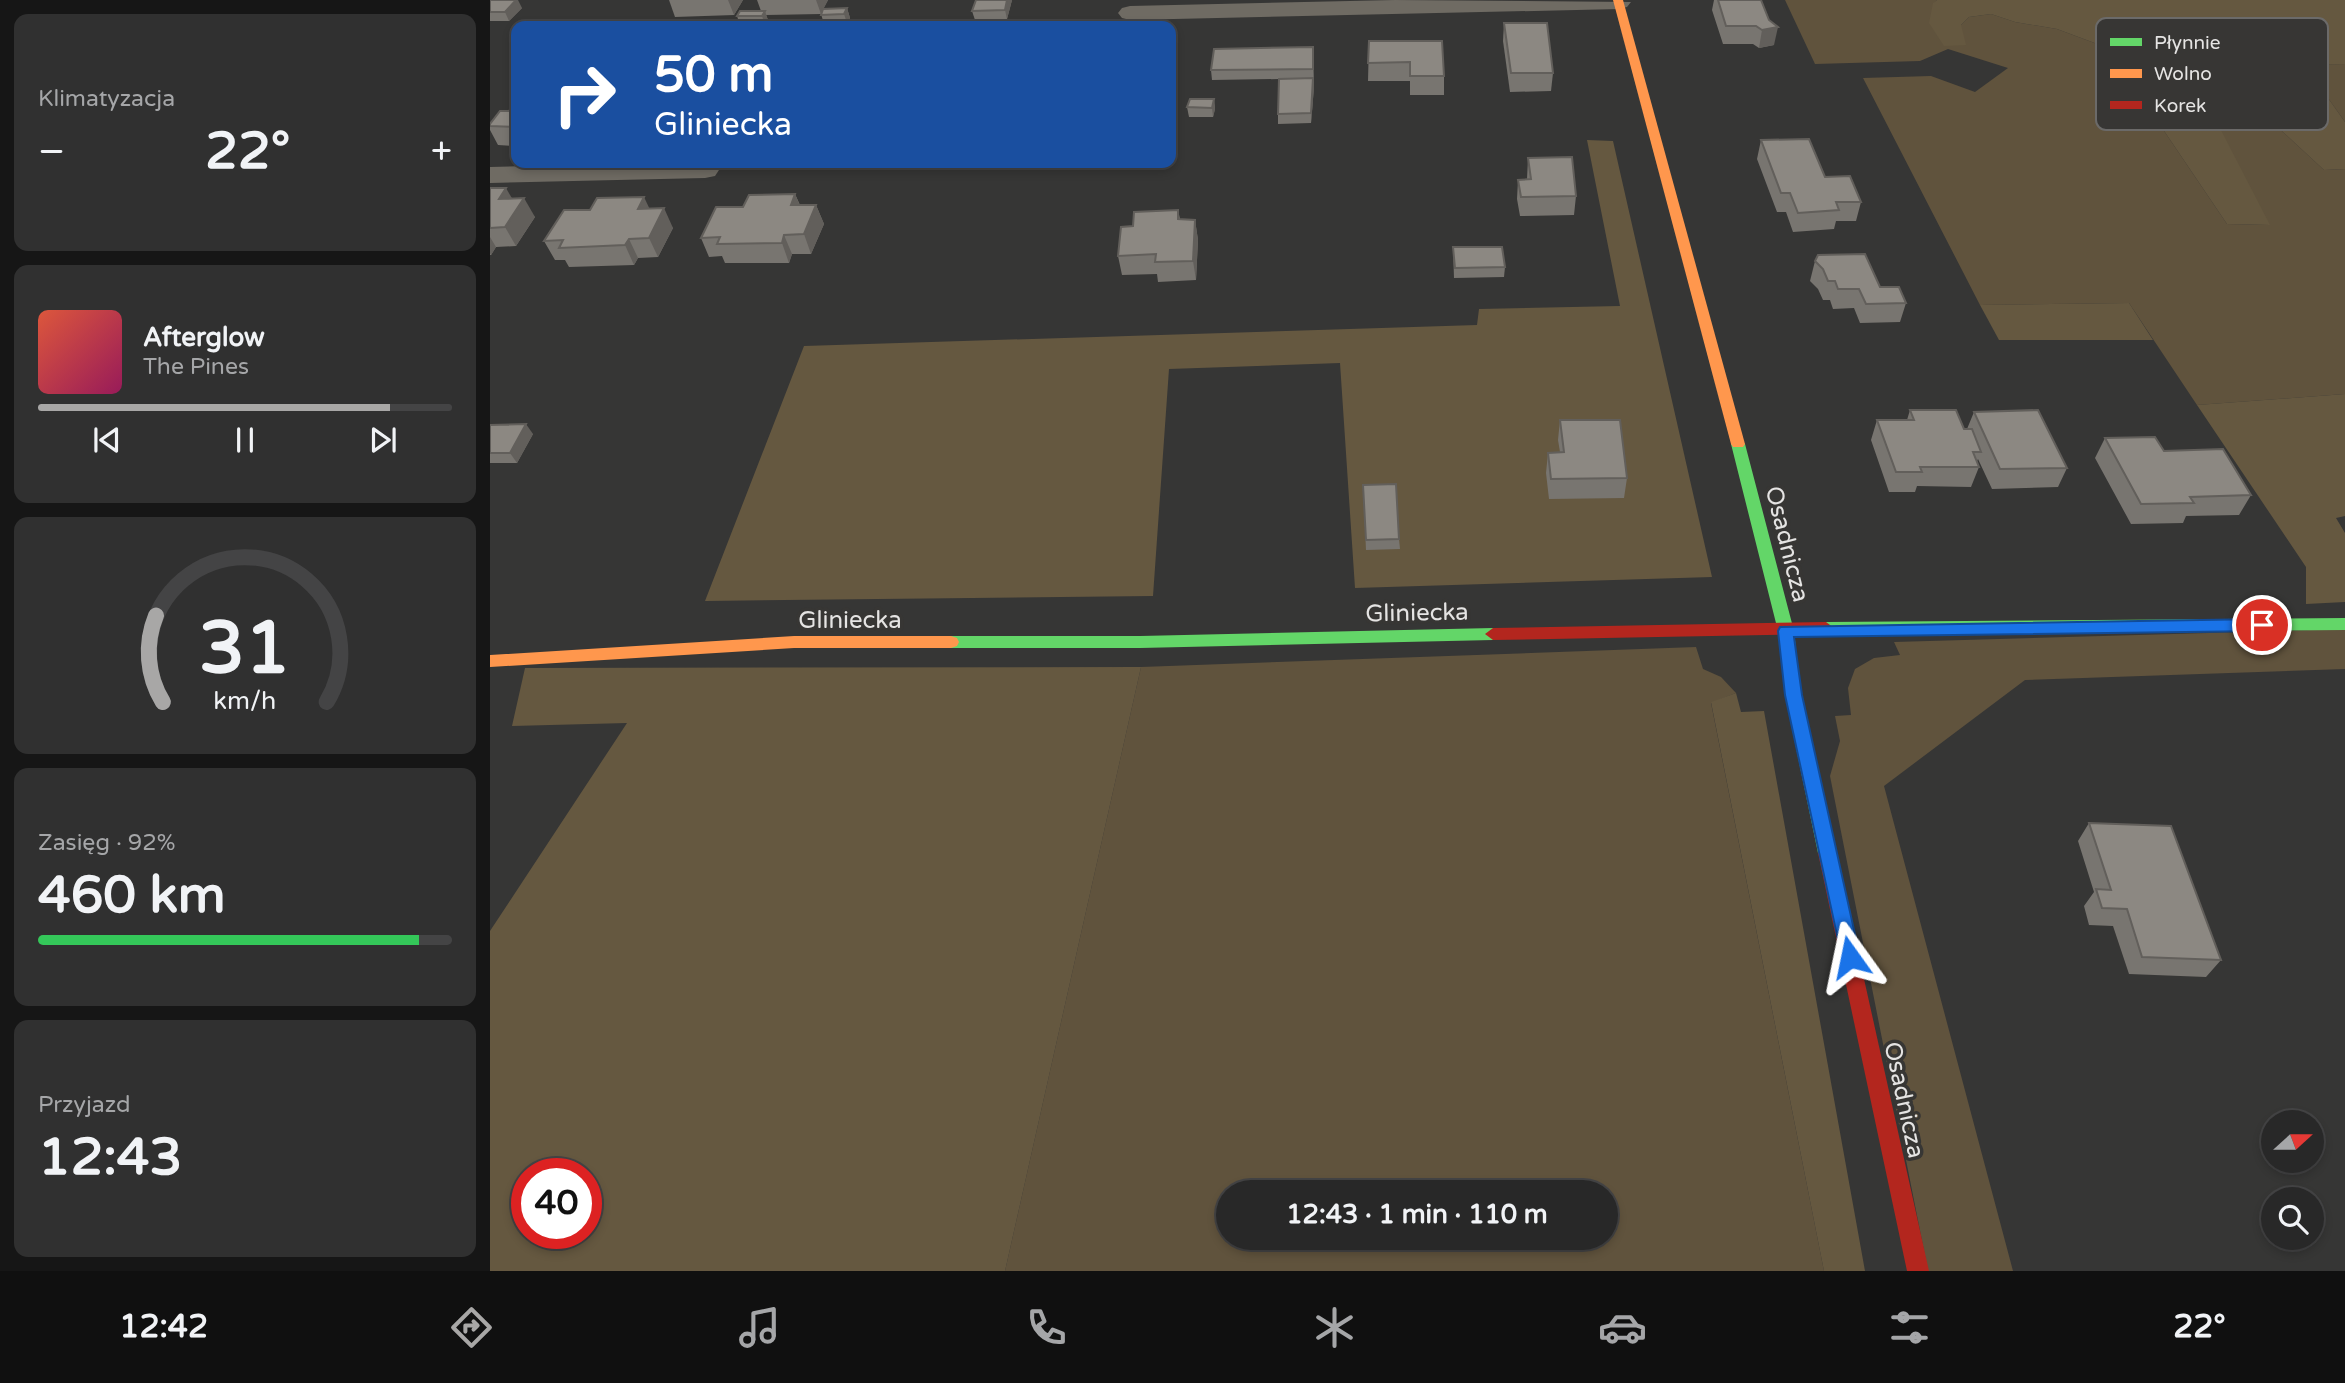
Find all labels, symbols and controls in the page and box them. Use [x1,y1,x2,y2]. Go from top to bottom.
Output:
legend [2096,18,2328,130]
text: Płynnie [2154,32,2221,54]
text: 50 m [654,46,773,105]
icon: right [539,49,630,140]
text: Wolno [2154,63,2212,85]
text: Klimatyzacja [38,85,175,113]
text: Korek [2154,95,2206,117]
text: Gliniecka [654,106,792,144]
text: 22° [205,120,290,183]
text: − [38,129,65,175]
text: + [431,129,452,175]
text: Afterglow [143,322,265,353]
text: The Pines [143,353,249,381]
icon: previous [88,421,126,459]
icon: pause [226,421,264,459]
icon: next [364,421,402,459]
street label: Osadnicza [1759,483,1815,605]
pin [2232,595,2292,655]
street label: Gliniecka [1365,598,1469,628]
text: 31 [199,605,291,693]
street label: Gliniecka [798,606,902,635]
icon: arrive [2243,606,2281,644]
text: km/h [214,685,276,715]
text: Zasięg · 92% [38,829,175,857]
text: 460 km [38,864,226,927]
position arrow [1813,920,1887,994]
street label: Osadnicza [1878,1039,1930,1161]
text: Przyjazd [38,1091,131,1119]
north arrow [2261,1110,2324,1172]
map controls [2261,1110,2324,1250]
text: 12:43 [38,1126,182,1189]
speed limit sign: 40 [511,1158,602,1249]
button: search [2261,1187,2324,1250]
text: 12:43 · 1 min · 110 m [1286,1199,1548,1230]
icon: directions [447,1303,496,1352]
icon: music [735,1303,784,1352]
icon: phone [1022,1303,1071,1352]
icon: climate [1310,1303,1359,1352]
icon: car [1598,1303,1647,1352]
icon: filters [1885,1303,1934,1352]
text: 12:42 [119,1308,208,1346]
text: 22° [2173,1308,2226,1346]

